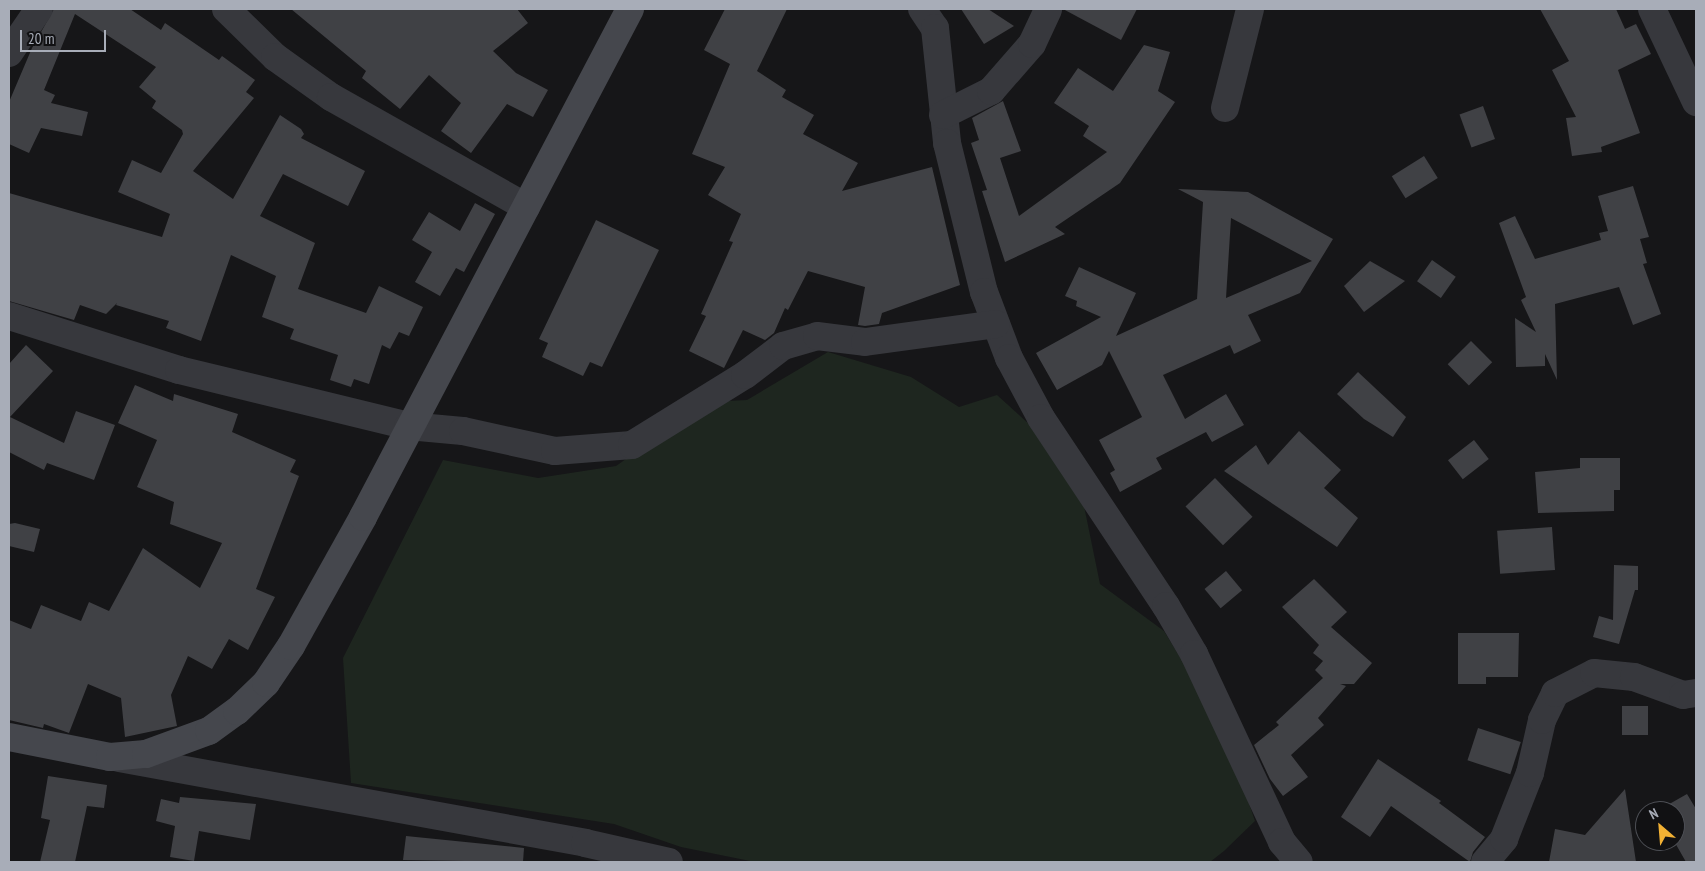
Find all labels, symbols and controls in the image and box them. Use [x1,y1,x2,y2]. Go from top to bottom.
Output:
scale bar [22,20,109,52]
text: 20 m [28,29,54,48]
north arrow [1635,801,1685,851]
text: N [1646,804,1661,823]

